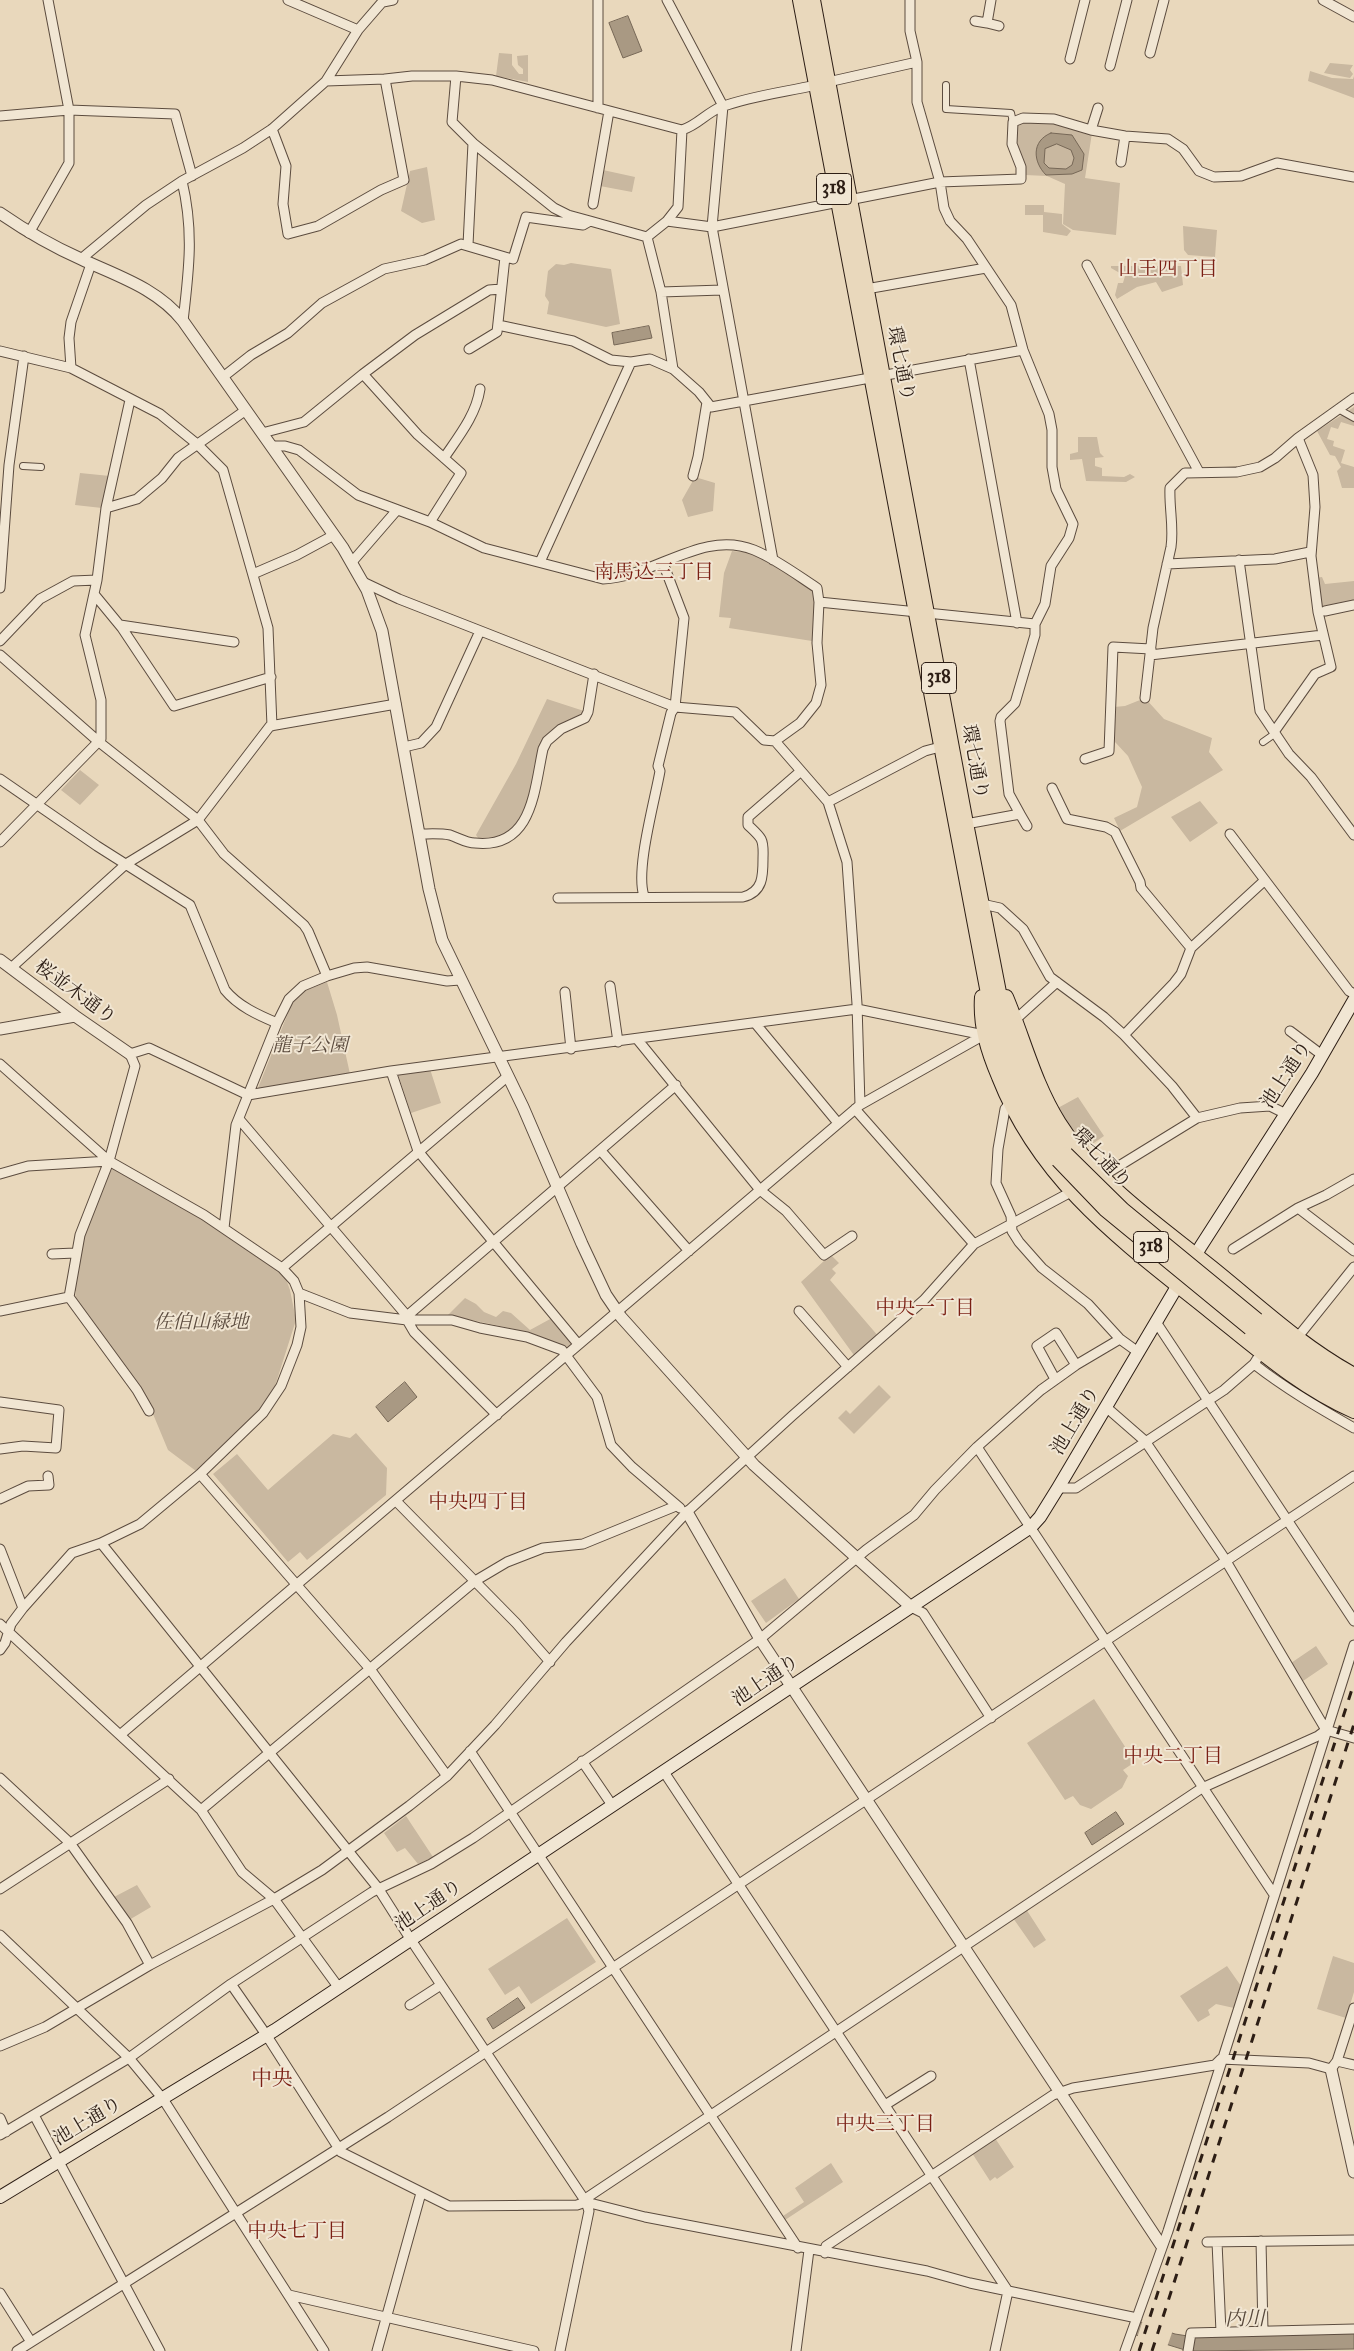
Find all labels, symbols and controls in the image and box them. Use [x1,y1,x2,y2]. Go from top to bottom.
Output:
road number: 318 [816,173,852,204]
district label: 山王四丁目 [1118,258,1218,282]
street label: 環七通り [882,325,918,403]
district label: 南馬込三丁目 [594,561,714,585]
road number: 318 [922,662,956,694]
street label: 環七通り [956,723,992,801]
street label: 桜並木通り [30,956,120,1030]
park label: 龍子公園 [272,1035,348,1057]
street label: 池上通り [1257,1037,1317,1113]
street label: 環七通り [1067,1123,1135,1195]
road number: 318 [1134,1232,1168,1262]
district label: 中央一丁目 [875,1297,975,1321]
park label: 佐伯山緑地 [154,1312,248,1334]
street label: 池上通り [1047,1383,1105,1459]
district label: 中央四丁目 [428,1491,528,1515]
street label: 池上通り [728,1650,804,1712]
district label: 中央二丁目 [1123,1745,1223,1769]
street label: 池上通り [391,1875,467,1937]
district label: 中央 [251,2067,293,2093]
street label: 池上通り [50,2093,126,2151]
district label: 中央三丁目 [835,2113,935,2137]
district label: 中央七丁目 [247,2220,347,2244]
water label: 内川 [1225,2308,1265,2332]

